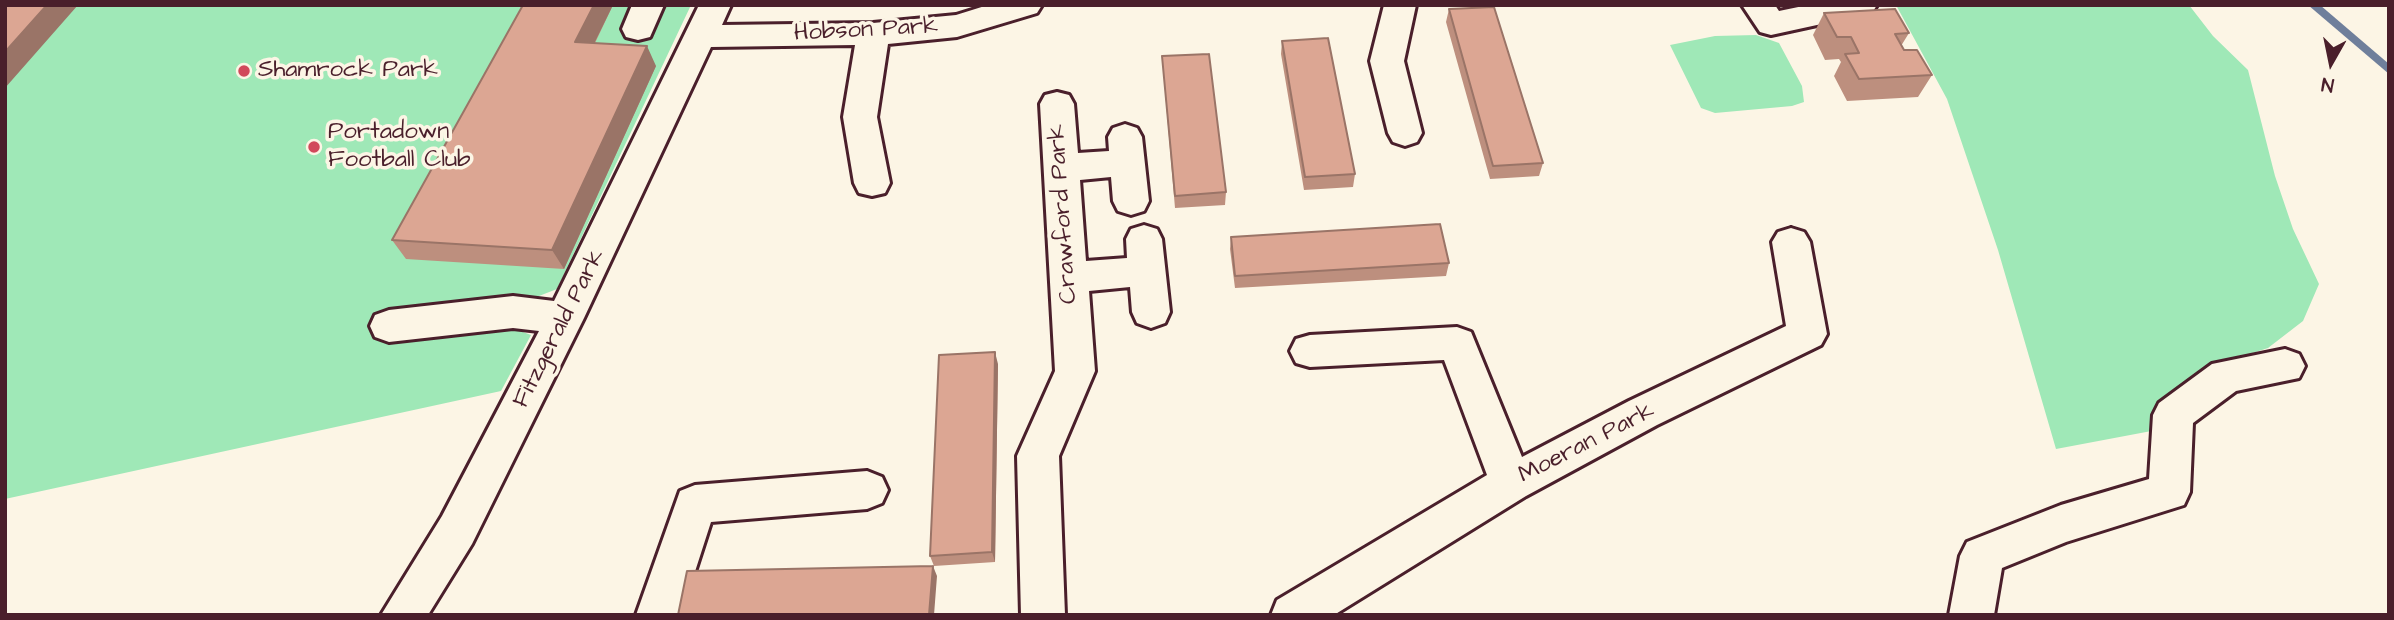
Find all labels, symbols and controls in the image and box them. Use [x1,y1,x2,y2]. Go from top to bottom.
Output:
street label: Hobson Park [793,13,939,49]
north arrow [2296,28,2366,98]
place label: Shamrock Park [258,57,438,85]
marker: Shamrock Park [236,63,252,79]
text: N [2320,70,2336,99]
place label: Portadown Football Club [328,119,471,175]
street label: Crawford Park [1043,123,1085,305]
marker: Portadown Football Club [306,139,322,155]
street label: Fitzgerald Park [508,245,612,413]
street label: Moeran Park [1514,397,1660,491]

